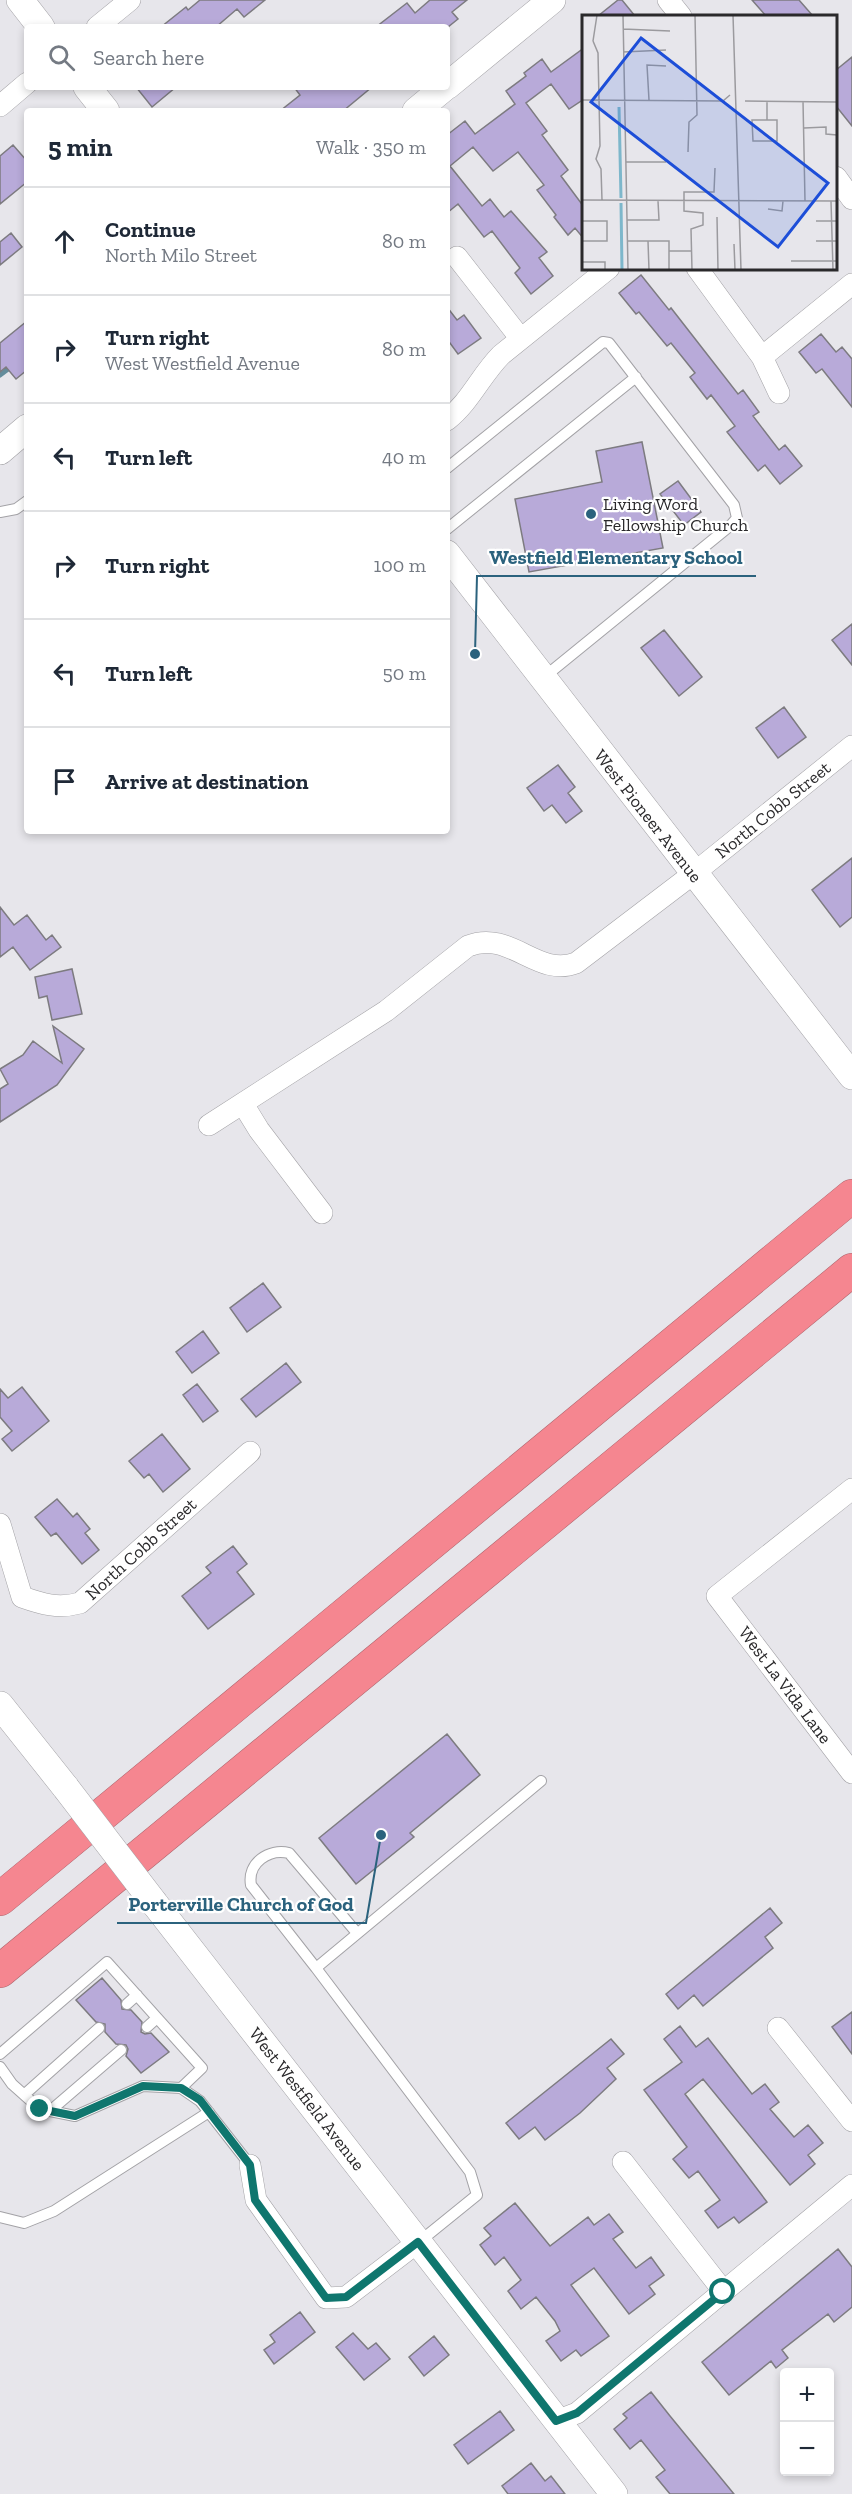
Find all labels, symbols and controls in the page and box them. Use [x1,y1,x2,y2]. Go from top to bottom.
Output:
inset map [582,15,837,270]
search box [24,24,450,90]
icon: search [45,41,78,74]
text: Search here [93,44,204,71]
text: 5 min [48,131,112,163]
text: Walk · 350 m [316,135,426,159]
text: Continue [105,216,196,243]
icon: ahead [48,225,81,258]
text: 80 m [382,229,426,253]
text: North Milo Street [105,243,257,267]
text: Turn right [105,324,209,351]
icon: right [48,333,81,366]
text: 80 m [382,337,426,361]
text: West Westfield Avenue [105,351,300,375]
icon: left [48,441,81,474]
text: Turn left [105,444,192,471]
text: 40 m [382,445,426,469]
place label: Living Word Fellowship Church [603,493,748,536]
marker: Living Word Fellowship Church [584,507,598,521]
callout: Westfield Elementary School [477,538,756,576]
text: Westfield Elementary School [489,545,743,569]
icon: right [48,549,81,582]
text: Turn right [105,552,209,579]
text: 100 m [373,553,426,577]
icon: left [48,657,81,690]
text: Turn left [105,660,192,687]
text: 50 m [382,661,426,685]
street label: West Pioneer Avenue [589,745,707,887]
street label: North Cobb Street [711,757,835,863]
icon: arrive [48,765,81,798]
text: Arrive at destination [105,768,308,795]
street label: North Cobb Street [81,1493,201,1605]
street label: West La Vida Lane [734,1622,836,1748]
callout: Porterville Church of God [117,1885,366,1923]
text: Porterville Church of God [128,1892,354,1916]
street label: West Westfield Avenue [244,2023,370,2175]
route end [26,2095,52,2121]
route start [709,2278,735,2304]
map controls [780,2368,834,2476]
button: + [780,2368,834,2422]
button: − [780,2422,834,2476]

